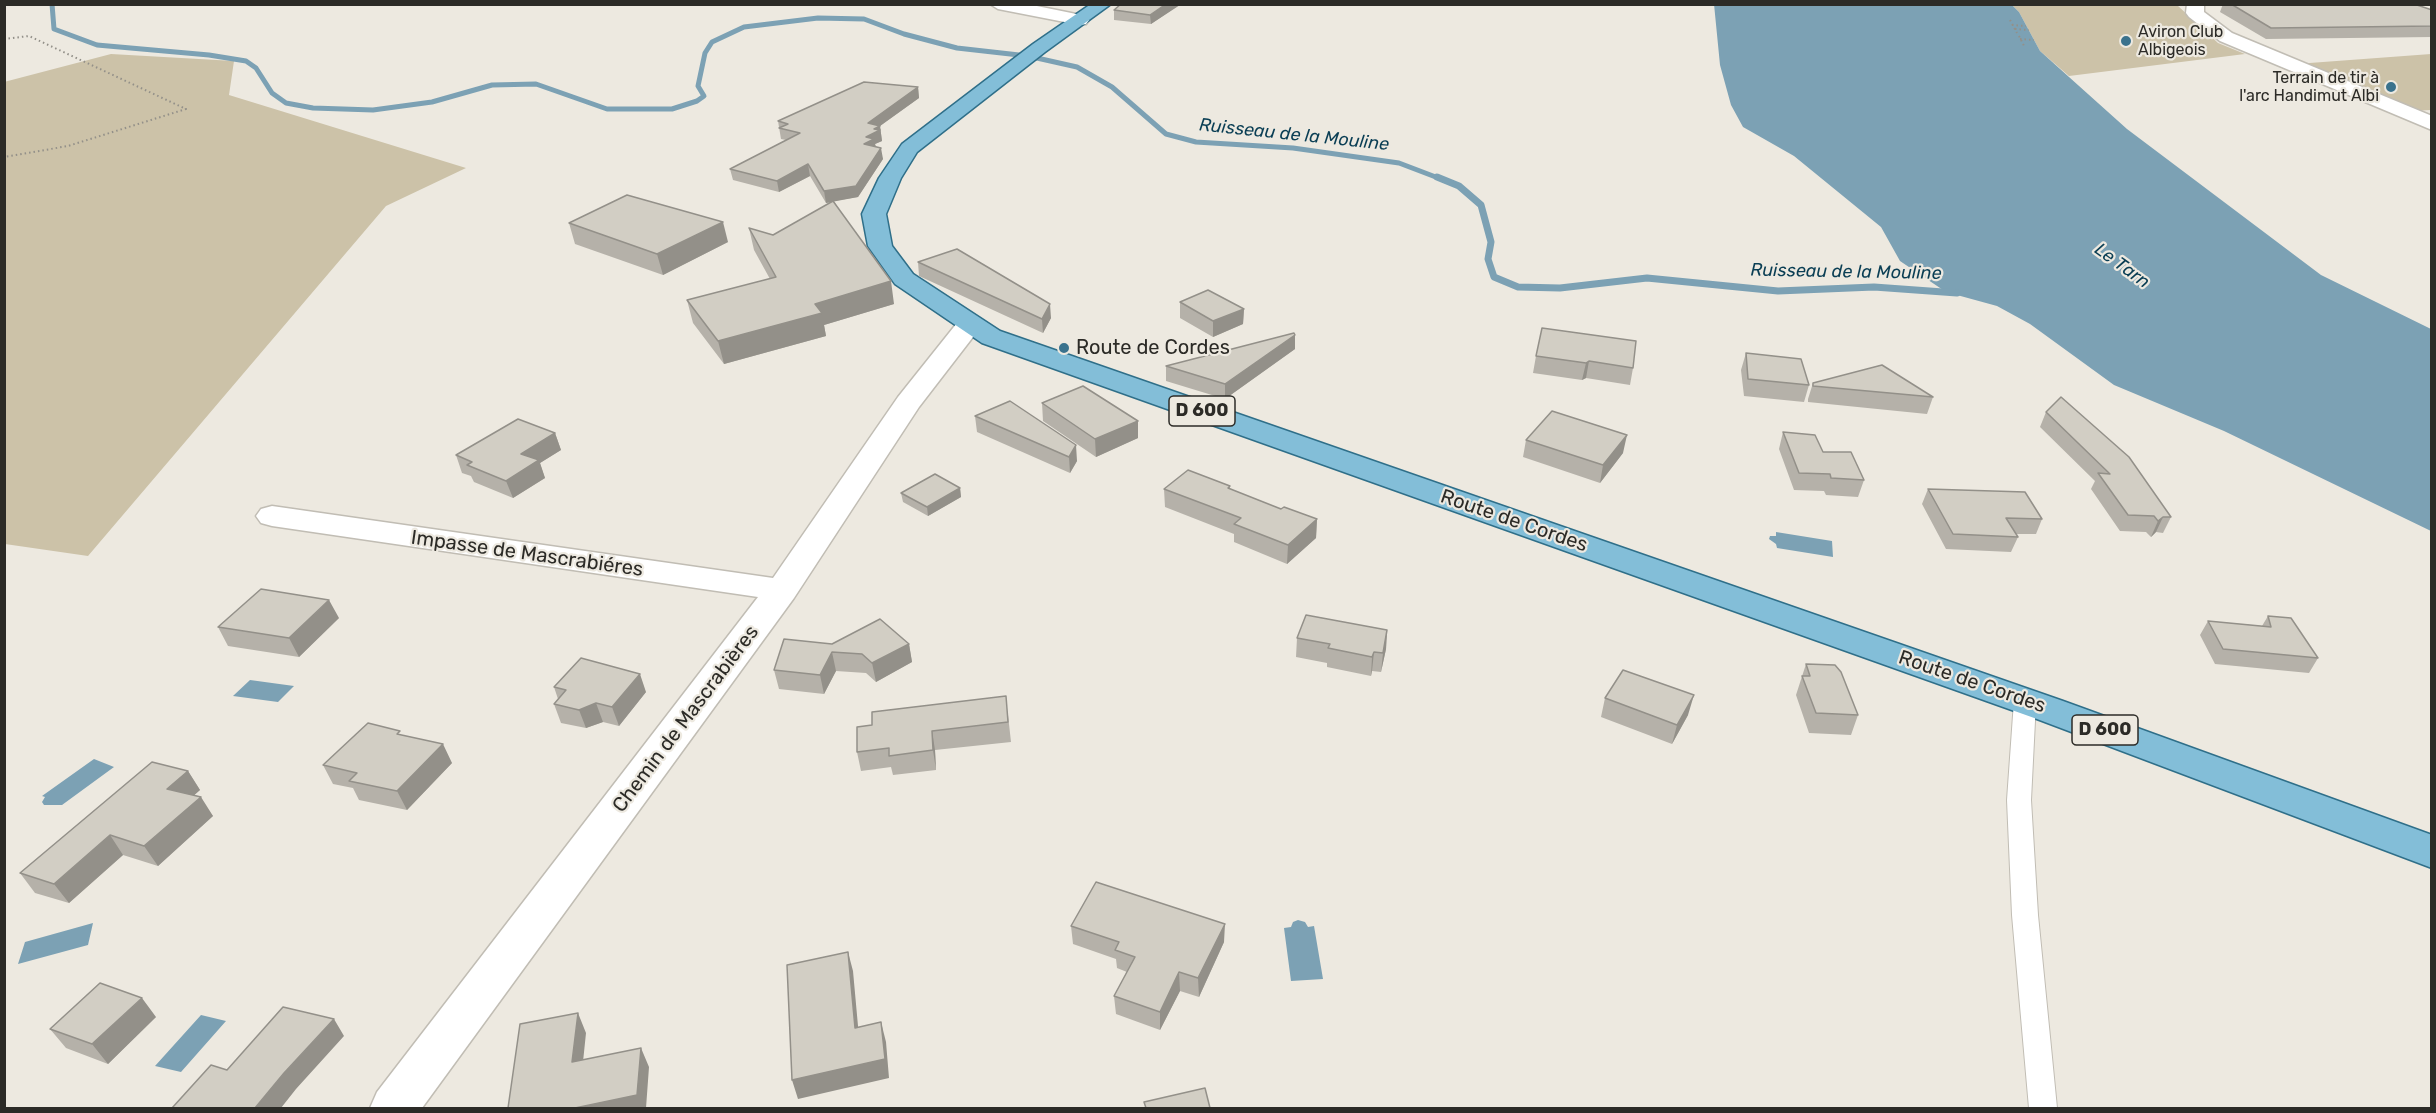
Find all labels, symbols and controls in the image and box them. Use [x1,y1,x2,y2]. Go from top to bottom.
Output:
place label: Aviron Club Albigeois [2138,22,2223,60]
marker: Aviron Club Albigeois [2119,34,2133,48]
place label: Terrain de tir à l'arc Handimut Albi [2239,68,2379,106]
marker: Terrain de tir à l'arc Handimut Albi [2384,80,2398,94]
water label: Ruisseau de la Mouline [1198,114,1390,156]
water label: Le Tarn [2090,239,2154,293]
water label: Ruisseau de la Mouline [1750,260,1942,284]
place label: Route de Cordes [1076,336,1230,360]
marker: Route de Cordes [1057,341,1071,355]
road number: D 600 [1169,396,1235,426]
street label: Route de Cordes [1437,485,1591,557]
street label: Impasse de Mascrabiéres [409,526,645,582]
street label: Chemin de Mascrabières [608,621,764,817]
street label: Route de Cordes [1895,646,2049,718]
road number: D 600 [2072,715,2138,745]

